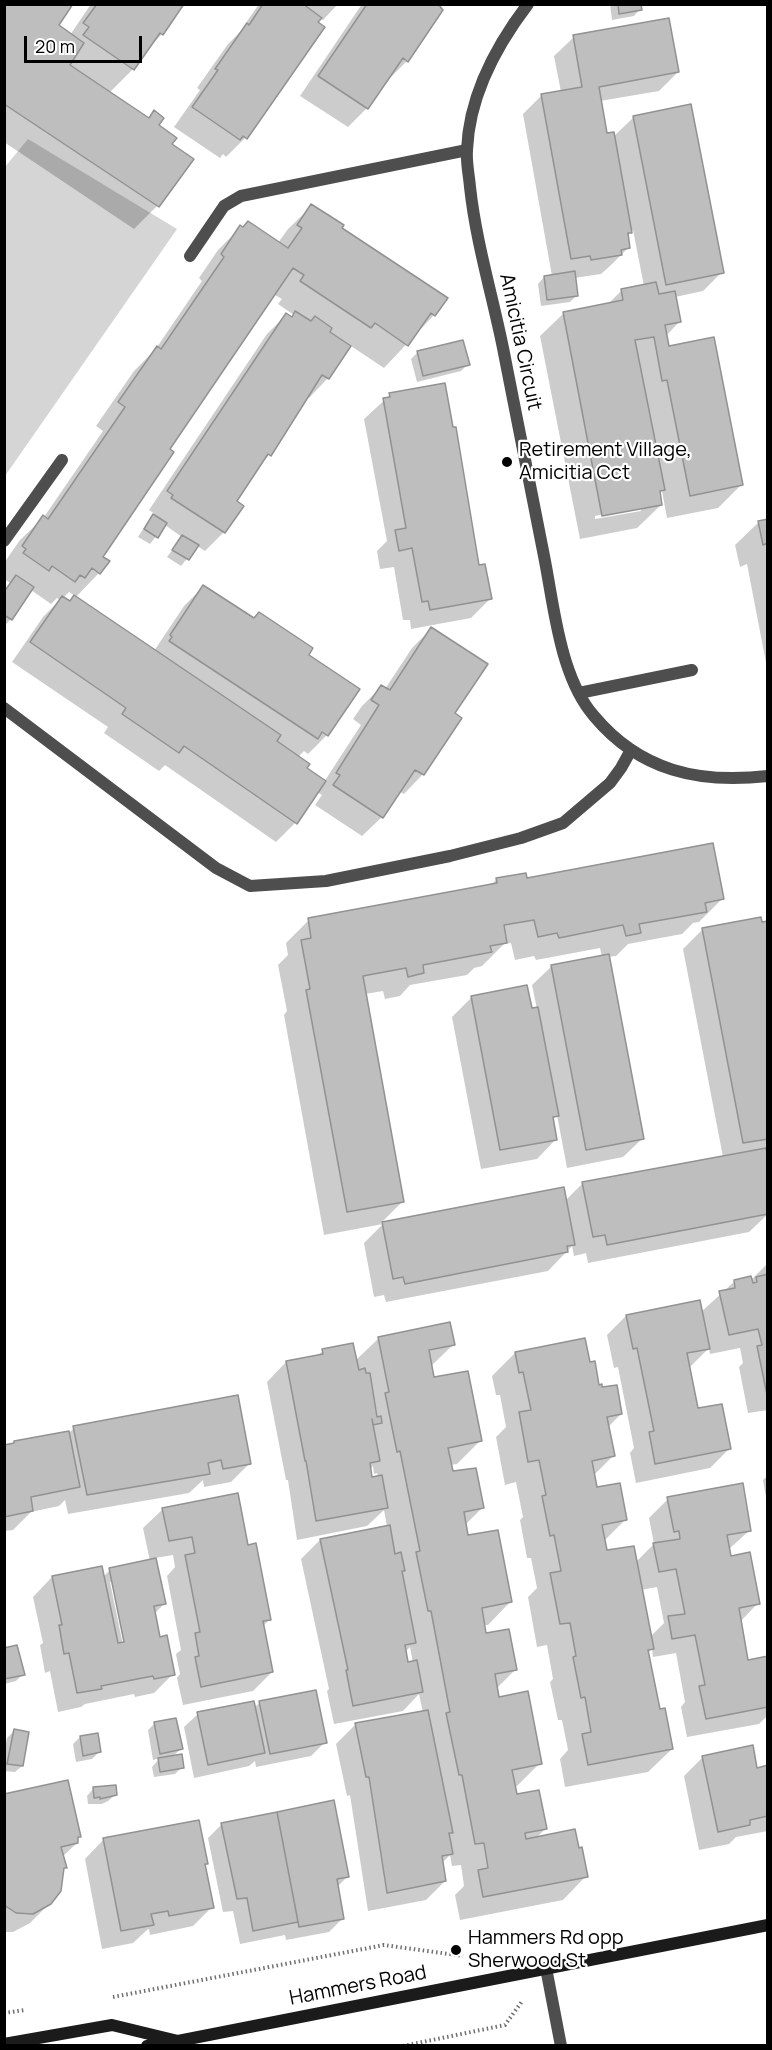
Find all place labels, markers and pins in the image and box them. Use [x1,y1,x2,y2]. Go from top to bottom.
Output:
place label: Retirement Village, Amicitia Cct [519,438,692,485]
marker: Retirement Village, Amicitia Cct [500,455,514,469]
place label: Hammers Rd opp Sherwood St [468,1926,624,1973]
marker: Hammers Rd opp Sherwood St [449,1943,463,1957]

